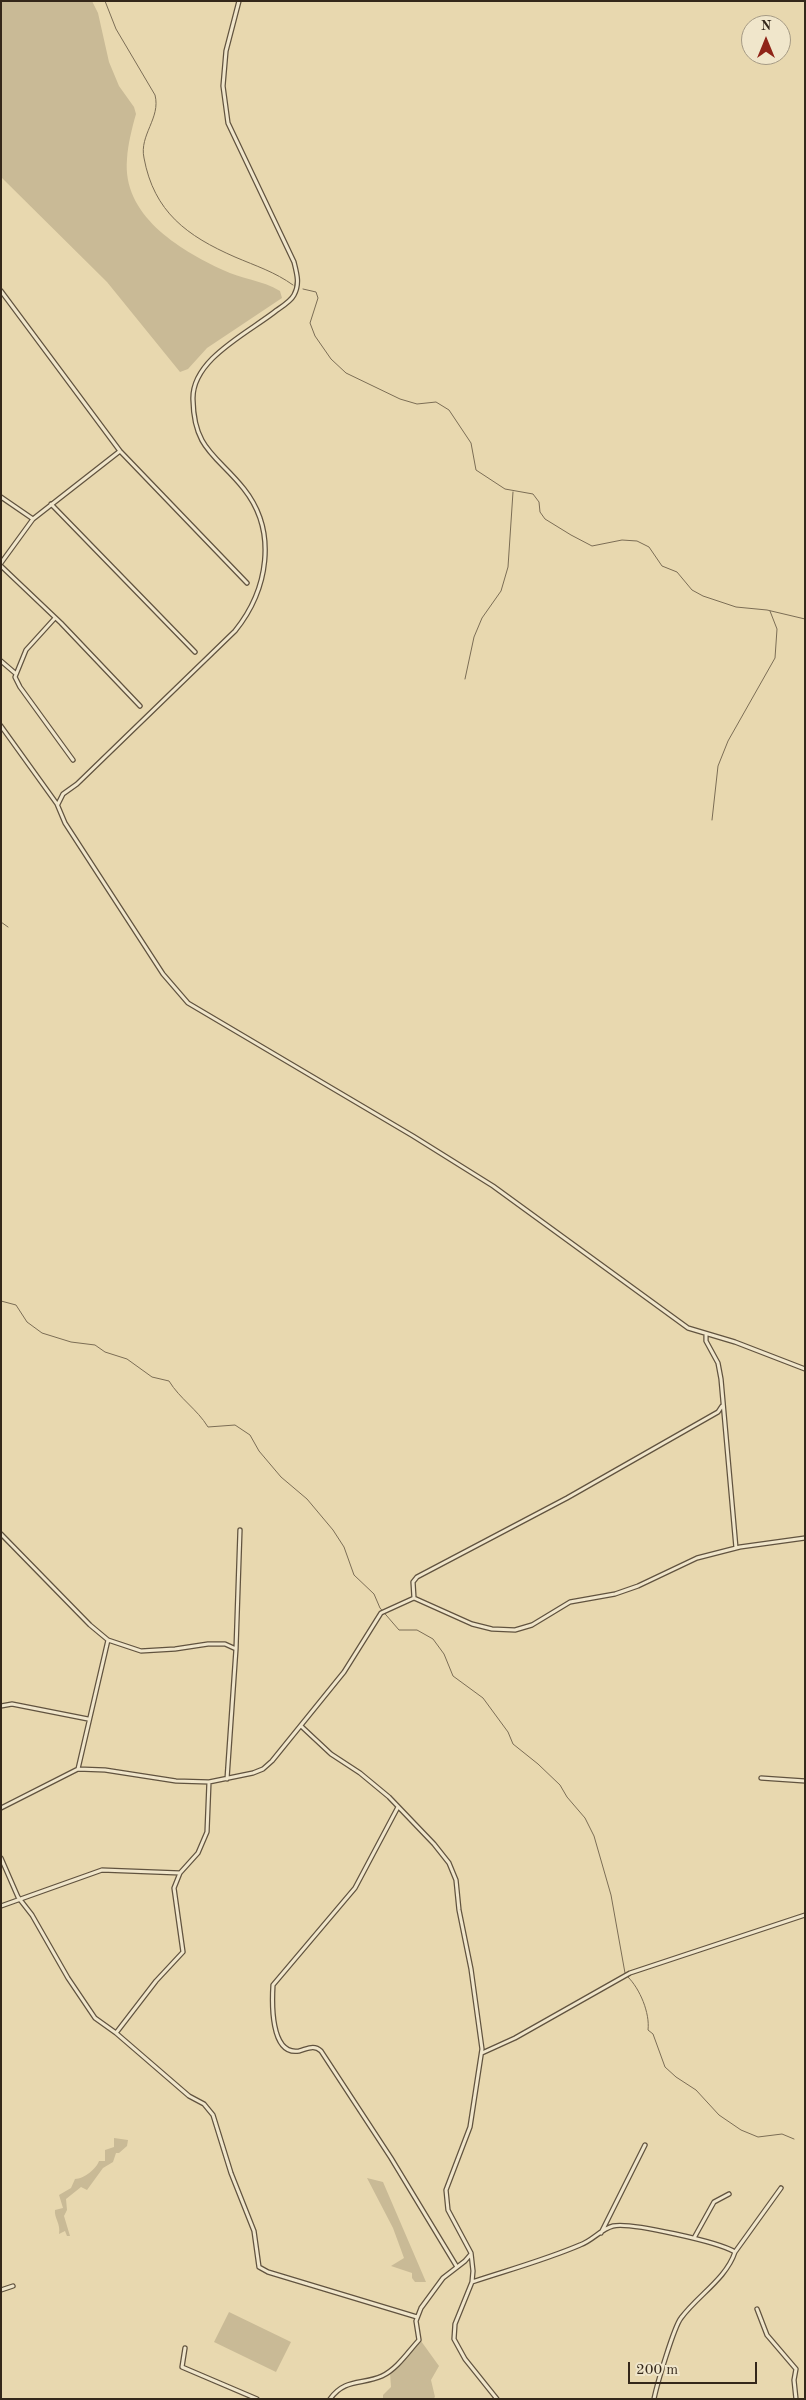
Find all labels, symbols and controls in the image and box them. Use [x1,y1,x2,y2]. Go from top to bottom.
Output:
north arrow [741,15,791,65]
text: N [761,19,771,33]
scale bar [631,2352,760,2384]
text: 200 m [636,2363,678,2378]

